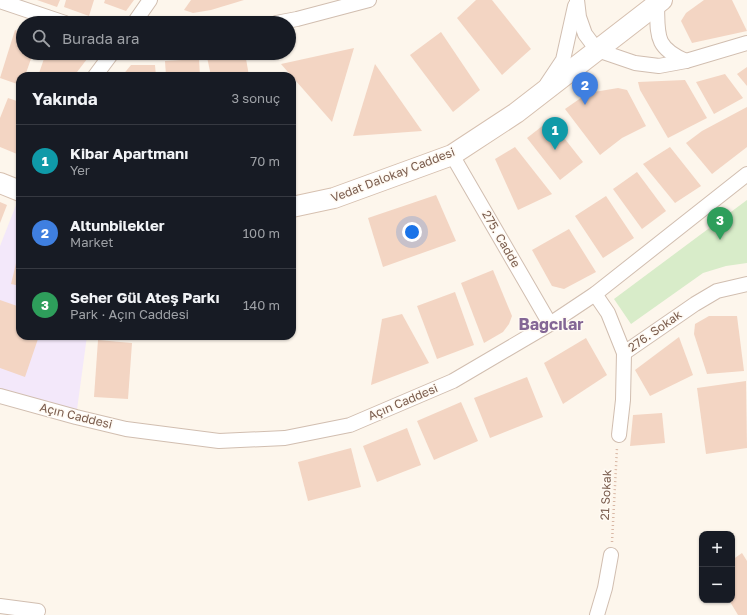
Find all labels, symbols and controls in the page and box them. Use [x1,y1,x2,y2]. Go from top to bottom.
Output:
search box [16,16,296,60]
icon: search [30,27,52,49]
text: Burada ara [62,29,139,47]
pin: 2 [572,72,598,105]
text: Yakında [32,88,98,109]
text: 3 sonuç [232,90,280,106]
pin: 1 [542,117,568,150]
text: Kibar Apartmanı [70,144,188,162]
street label: Vedat Dalokay Caddesi [329,144,457,205]
text: 1 [42,153,48,169]
text: 70 m [250,153,280,169]
text: Yer [70,162,90,178]
street label: 275. Cadde [479,207,524,270]
pin: 3 [707,207,733,240]
text: Altunbilekler [70,216,165,234]
your location [402,222,422,242]
text: 2 [41,225,49,241]
text: 100 m [243,225,280,241]
text: Market [70,234,113,250]
text: Seher Gül Ateş Parkı [70,288,220,306]
text: 3 [41,297,49,313]
text: 140 m [243,297,280,313]
text: Park · Açın Caddesi [70,306,189,322]
street label: 276. Sokak [625,306,685,355]
district label: Bağcılar [519,314,583,334]
street label: Açın Caddesi [366,380,440,423]
street label: Açın Caddesi [38,399,114,432]
street label: 21 Sokak [597,469,614,521]
map controls [699,531,735,603]
button: + [699,531,735,567]
button: − [699,567,735,603]

